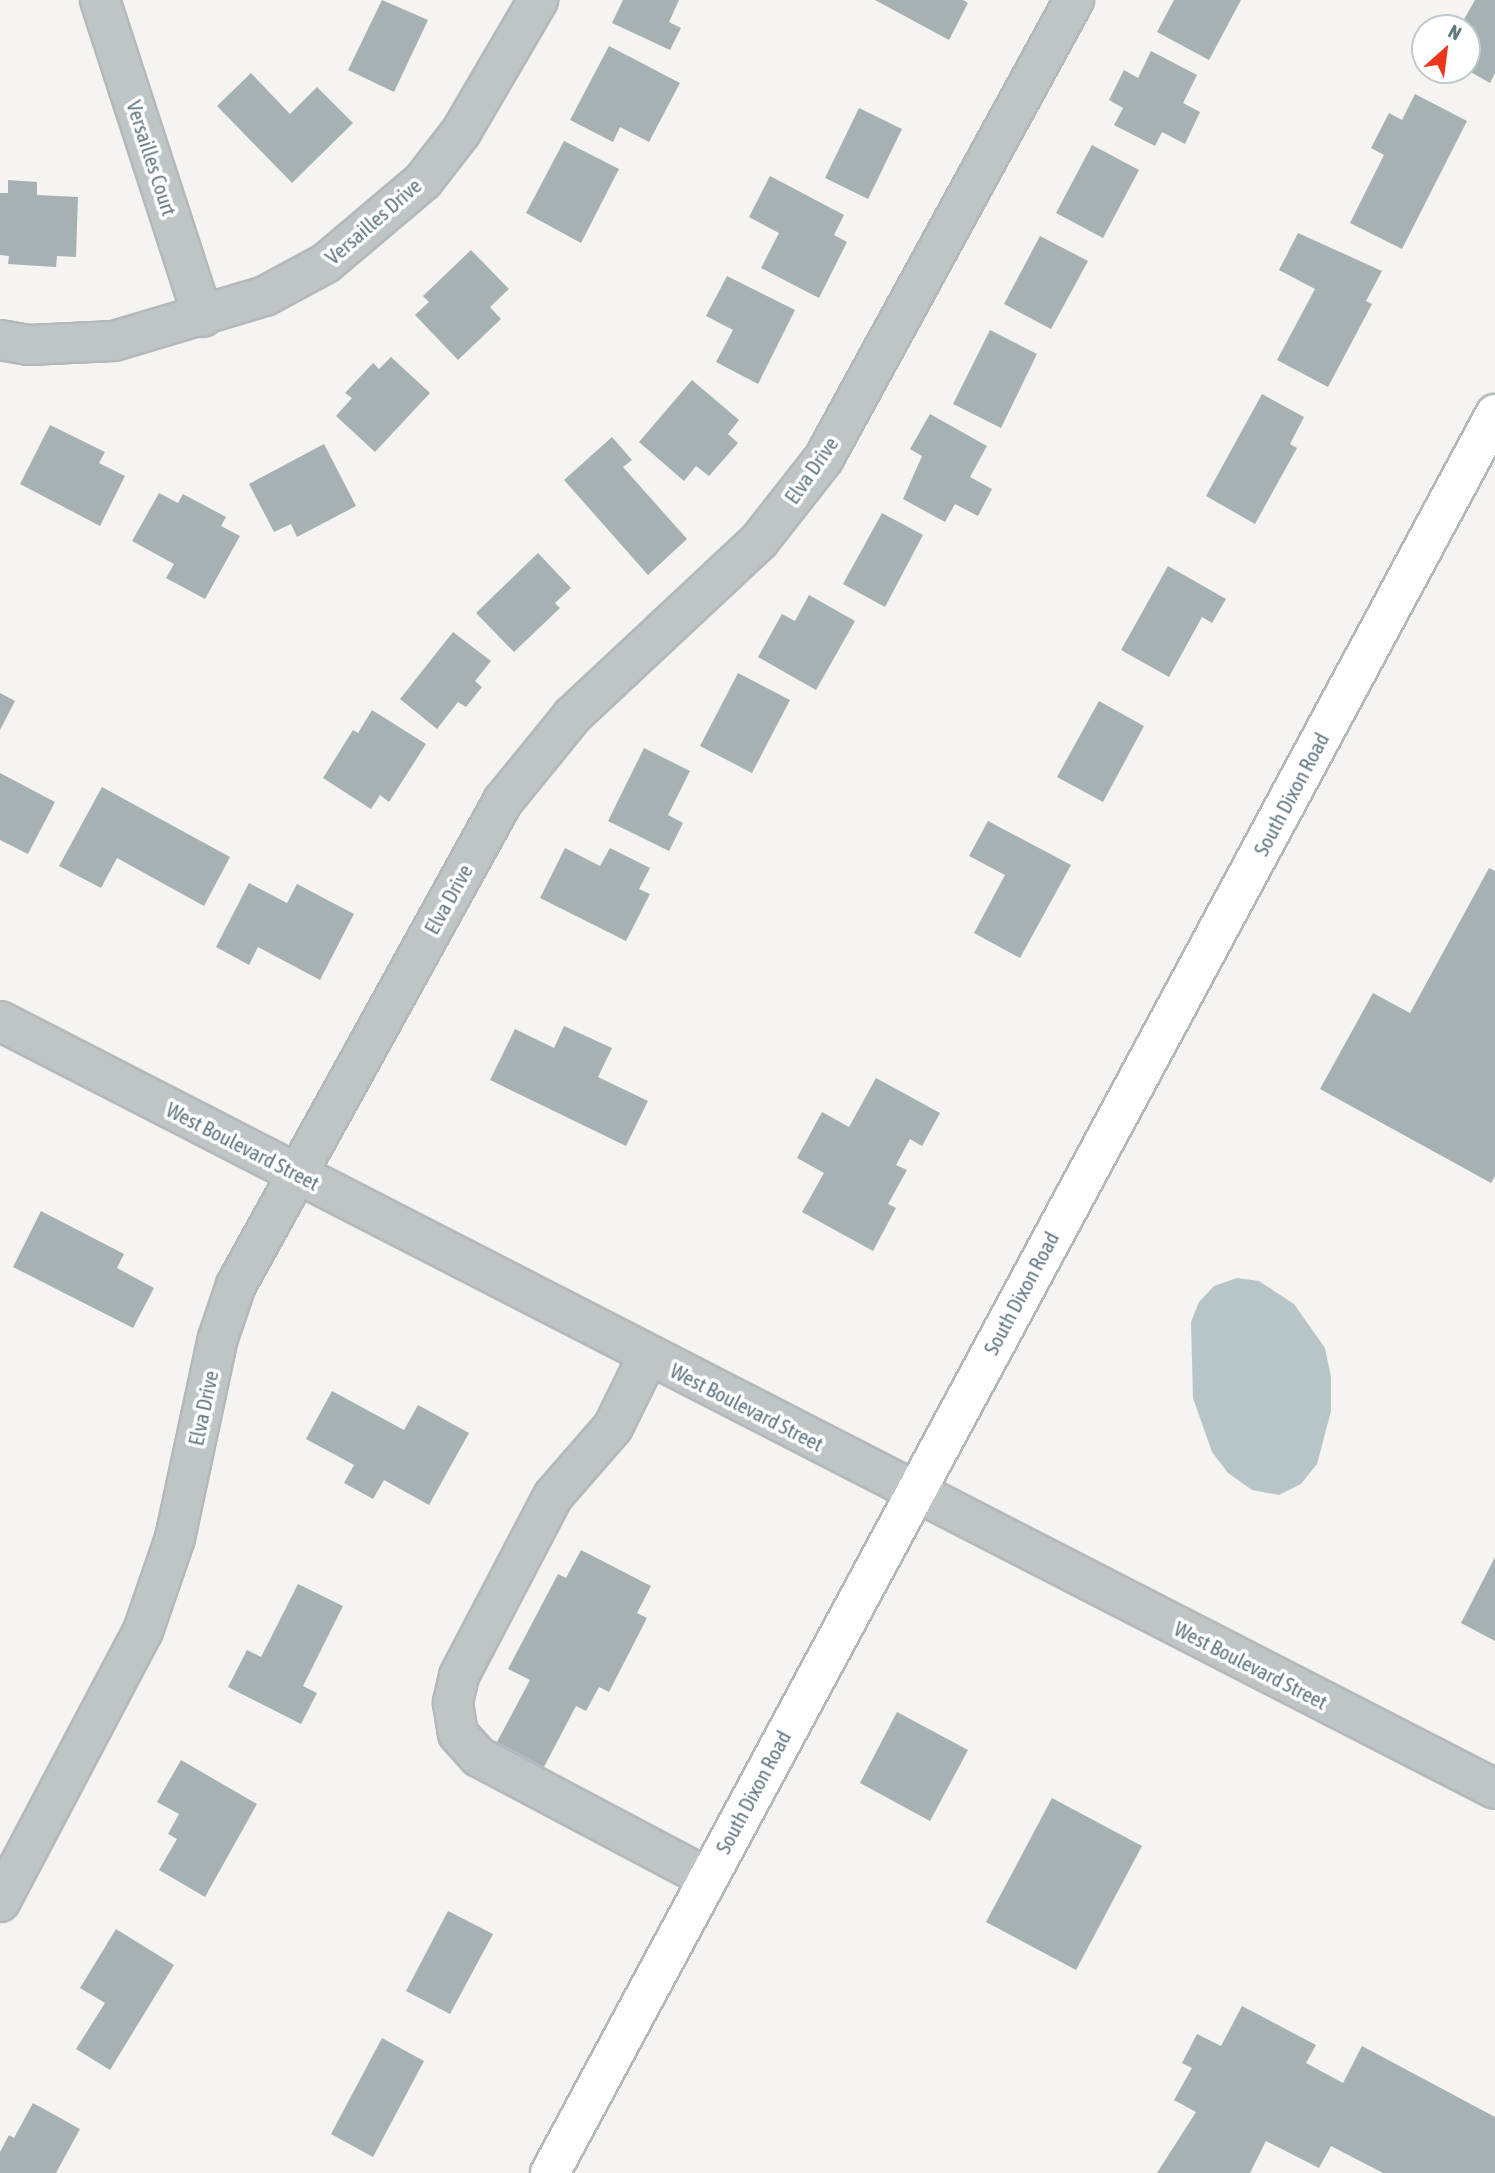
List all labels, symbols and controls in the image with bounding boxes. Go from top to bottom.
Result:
north arrow [1411,14,1481,84]
text: N [1445,20,1465,45]
street label: Versailles Court [122,97,182,219]
street label: Versailles Drive [320,172,426,270]
street label: Elva Drive [779,432,843,508]
street label: South Dixon Road [1248,728,1334,860]
street label: Elva Drive [419,860,477,938]
street label: West Boulevard Street [162,1097,324,1195]
street label: South Dixon Road [978,1227,1064,1359]
street label: West Boulevard Street [666,1358,828,1456]
street label: Elva Drive [183,1368,223,1448]
street label: West Boulevard Street [1170,1616,1332,1714]
street label: South Dixon Road [710,1726,796,1858]

